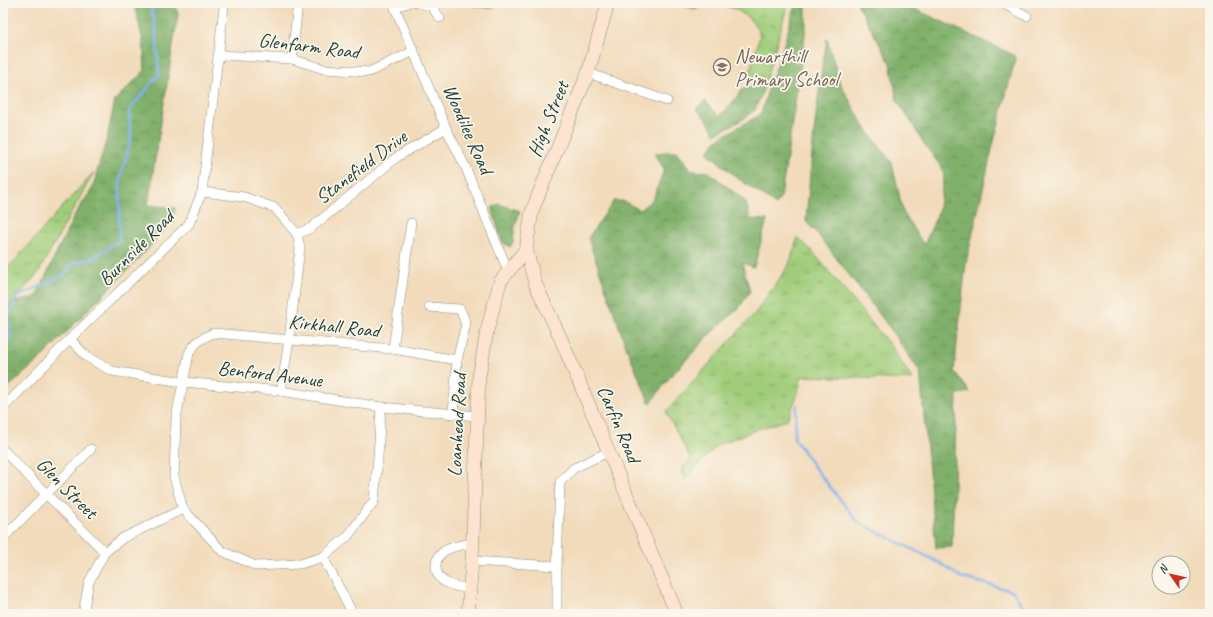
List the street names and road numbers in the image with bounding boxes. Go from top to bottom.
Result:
street label: Glenfarm Road [257,27,364,65]
street label: High Street [522,75,575,160]
street label: Woodilee Road [437,80,500,181]
street label: Stanefield Drive [310,124,413,210]
street label: Burnside Road [93,203,181,291]
street label: Kirkhall Road [287,309,384,344]
street label: Benford Avenue [216,355,325,393]
street label: Loanhead Road [442,370,472,477]
street label: Carfin Road [592,382,648,469]
street label: Glen Street [31,452,105,526]

